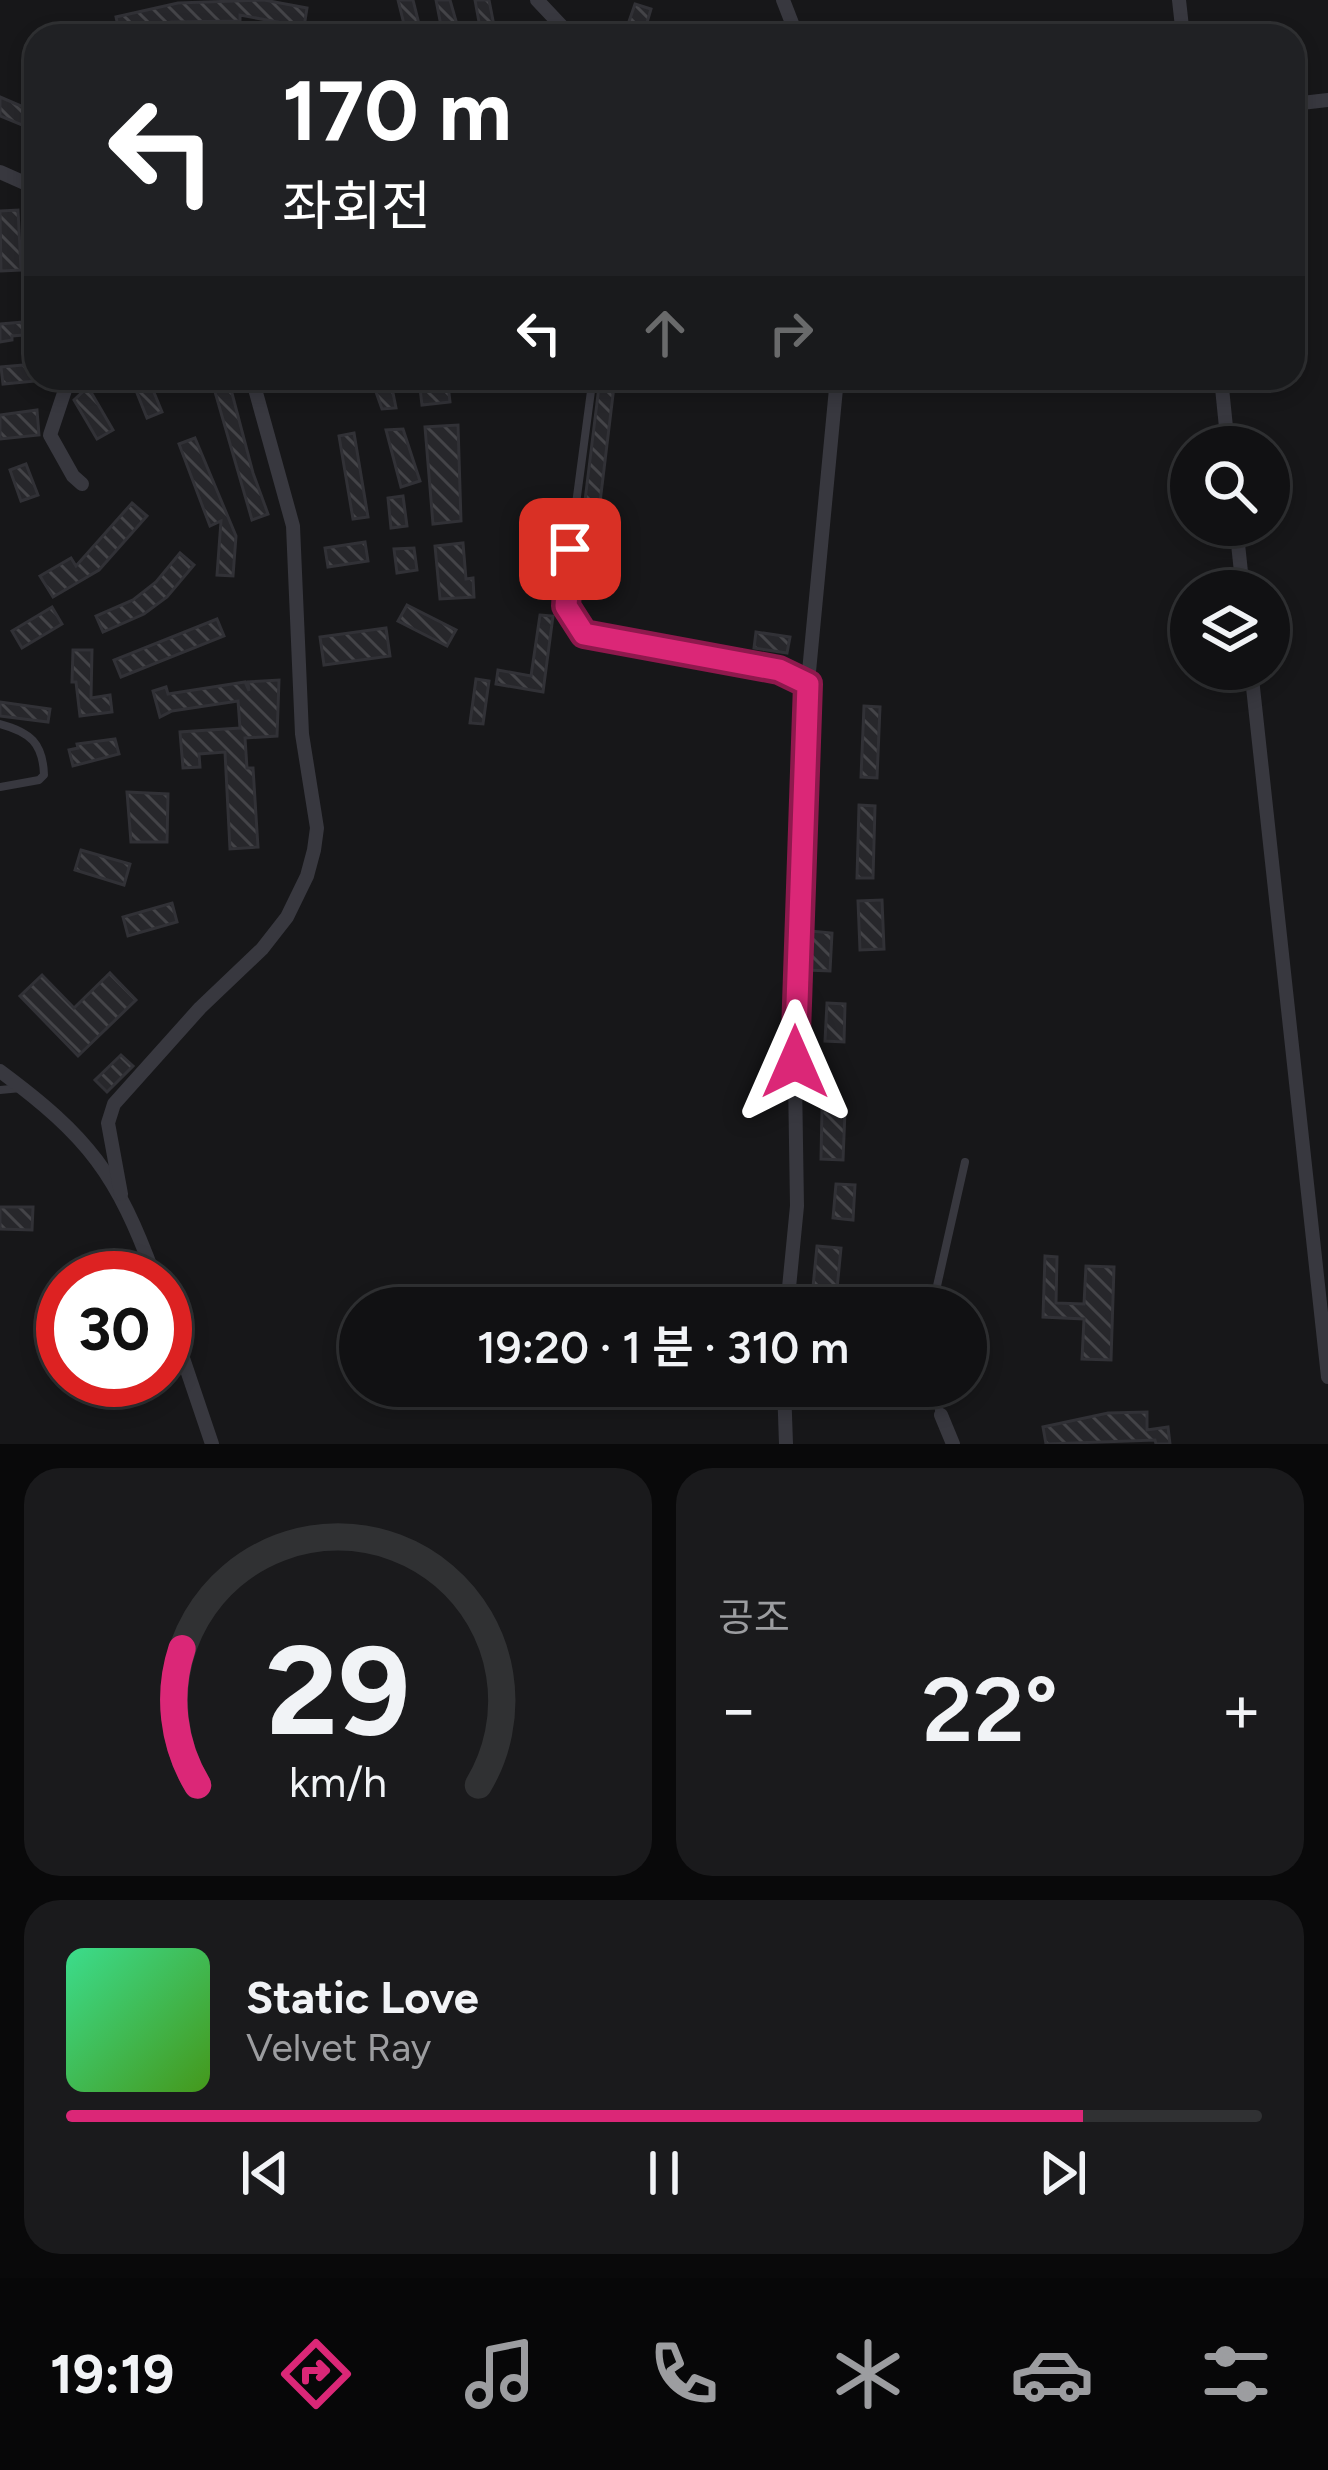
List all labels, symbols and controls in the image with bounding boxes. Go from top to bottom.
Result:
text: 170 m [282,60,512,161]
icon: left [84,72,240,228]
text: 좌회전 [282,174,431,239]
icon: left [506,300,572,366]
icon: ahead [632,300,698,366]
icon: right [758,300,824,366]
map controls [1170,426,1290,690]
button: search [1170,426,1290,546]
pin [519,498,621,600]
icon: arrive [537,516,603,582]
button: layers [1170,570,1290,690]
position arrow [732,999,858,1125]
speed limit sign: 30 [36,1251,192,1407]
text: 19:20 · 1 분 · 310 m [477,1320,849,1374]
text: 공조 [718,1594,790,1641]
text: 29 [266,1615,410,1765]
text: 22° [922,1655,1058,1764]
text: − [718,1669,759,1749]
text: + [1221,1669,1262,1749]
text: km/h [289,1756,387,1808]
text: Static Love [246,1970,479,2024]
text: Velvet Ray [246,2024,431,2071]
icon: previous [232,2140,298,2206]
icon: pause [631,2140,697,2206]
icon: next [1030,2140,1096,2206]
icon: directions [274,2332,358,2416]
icon: music [458,2332,542,2416]
icon: phone [642,2332,726,2416]
icon: climate [826,2332,910,2416]
icon: car [1010,2332,1094,2416]
icon: filters [1194,2332,1278,2416]
text: 19:19 [50,2342,174,2407]

